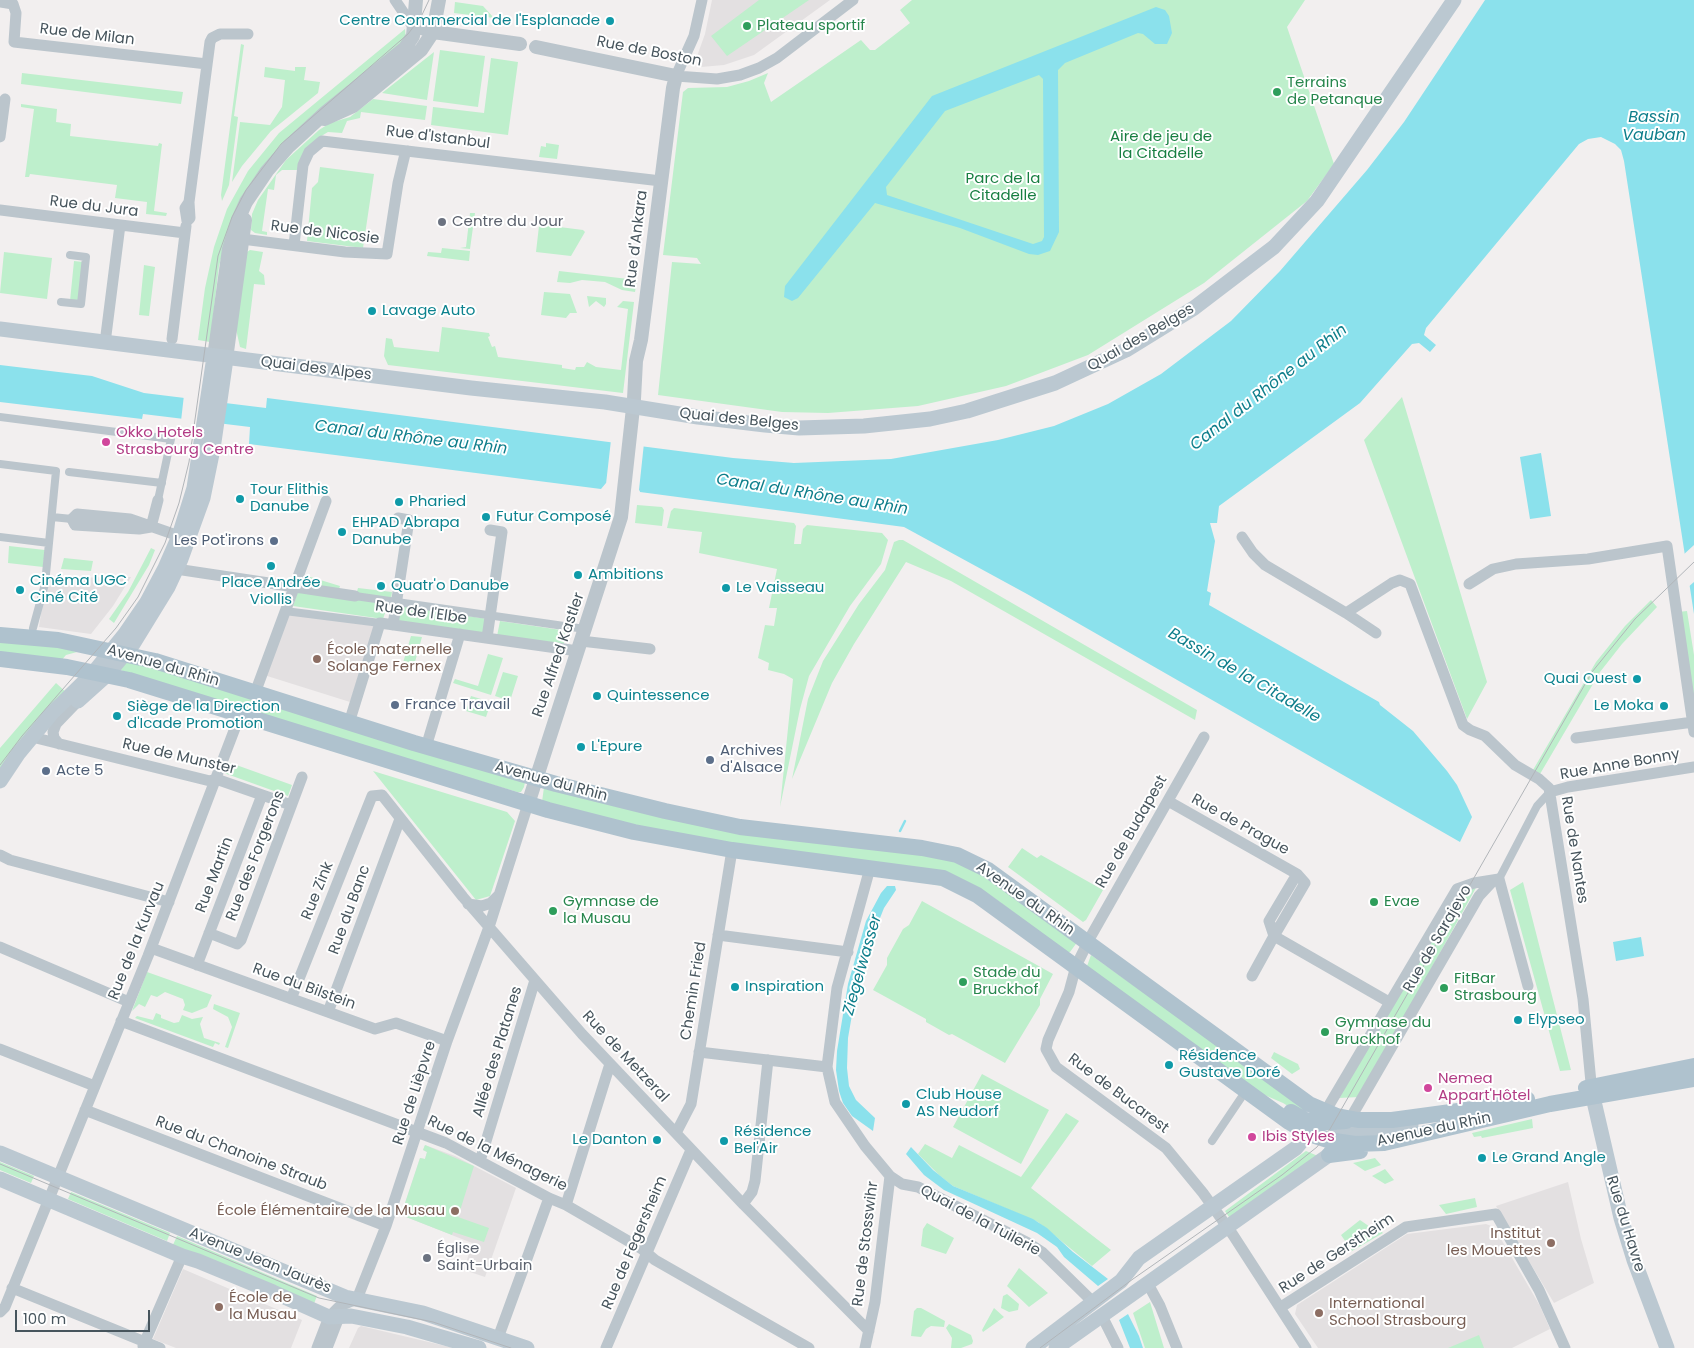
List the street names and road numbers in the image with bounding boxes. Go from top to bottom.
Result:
street label: Rue de Milan [39,20,135,50]
street label: Rue de Boston [595,33,703,71]
street label: Rue d'Istanbul [385,123,491,153]
street label: Rue d'Ankara [622,189,652,289]
street label: Rue du Jura [49,193,139,221]
street label: Rue de Nicosie [270,217,380,249]
street label: Quai des Belges [1085,300,1197,376]
street label: Quai des Alpes [260,353,372,385]
street label: Quai des Belges [678,405,800,435]
street label: Rue Alfred Kastler [529,590,589,720]
street label: Rue de l'Elbe [374,598,468,628]
street label: Avenue du Rhin [105,641,221,691]
street label: Rue de Munster [121,735,237,779]
street label: Rue Anne Bonny [1559,746,1681,784]
street label: Avenue du Rhin [493,758,609,806]
street label: Rue de Budapest [1092,772,1172,892]
street label: Rue des Forgerons [223,788,289,924]
street label: Rue de Prague [1188,791,1292,859]
street label: Rue de Nantes [1557,795,1591,905]
street label: Rue Martin [192,835,238,915]
street label: Avenue du Rhin [972,858,1078,940]
street label: Rue Zink [298,859,338,923]
street label: Rue du Banc [326,863,374,957]
street label: Rue de la Kurvau [105,879,169,1003]
street label: Rue de Sarajevo [1400,882,1476,996]
street label: Chemin Fried [677,940,711,1042]
street label: Rue du Bilstein [250,960,358,1014]
street label: Allée des Platanes [469,984,527,1120]
street label: Rue de Metzeral [578,1007,672,1107]
street label: Rue de Lièpvre [390,1039,440,1147]
street label: Rue de Bucarest [1064,1050,1172,1138]
street label: Avenue du Rhin [1375,1109,1493,1151]
street label: Rue de la Ménagerie [424,1112,570,1196]
street label: Rue du Chanoine Straub [153,1113,329,1195]
street label: Rue de Fegersheim [599,1174,671,1312]
street label: Rue du Havre [1602,1174,1648,1274]
street label: Rue de Stosswihr [849,1180,883,1308]
street label: Quai de la Tuilerie [917,1182,1043,1260]
street label: Rue de Gerstheim [1276,1210,1398,1298]
street label: Avenue Jean Jaurès [186,1224,334,1298]

